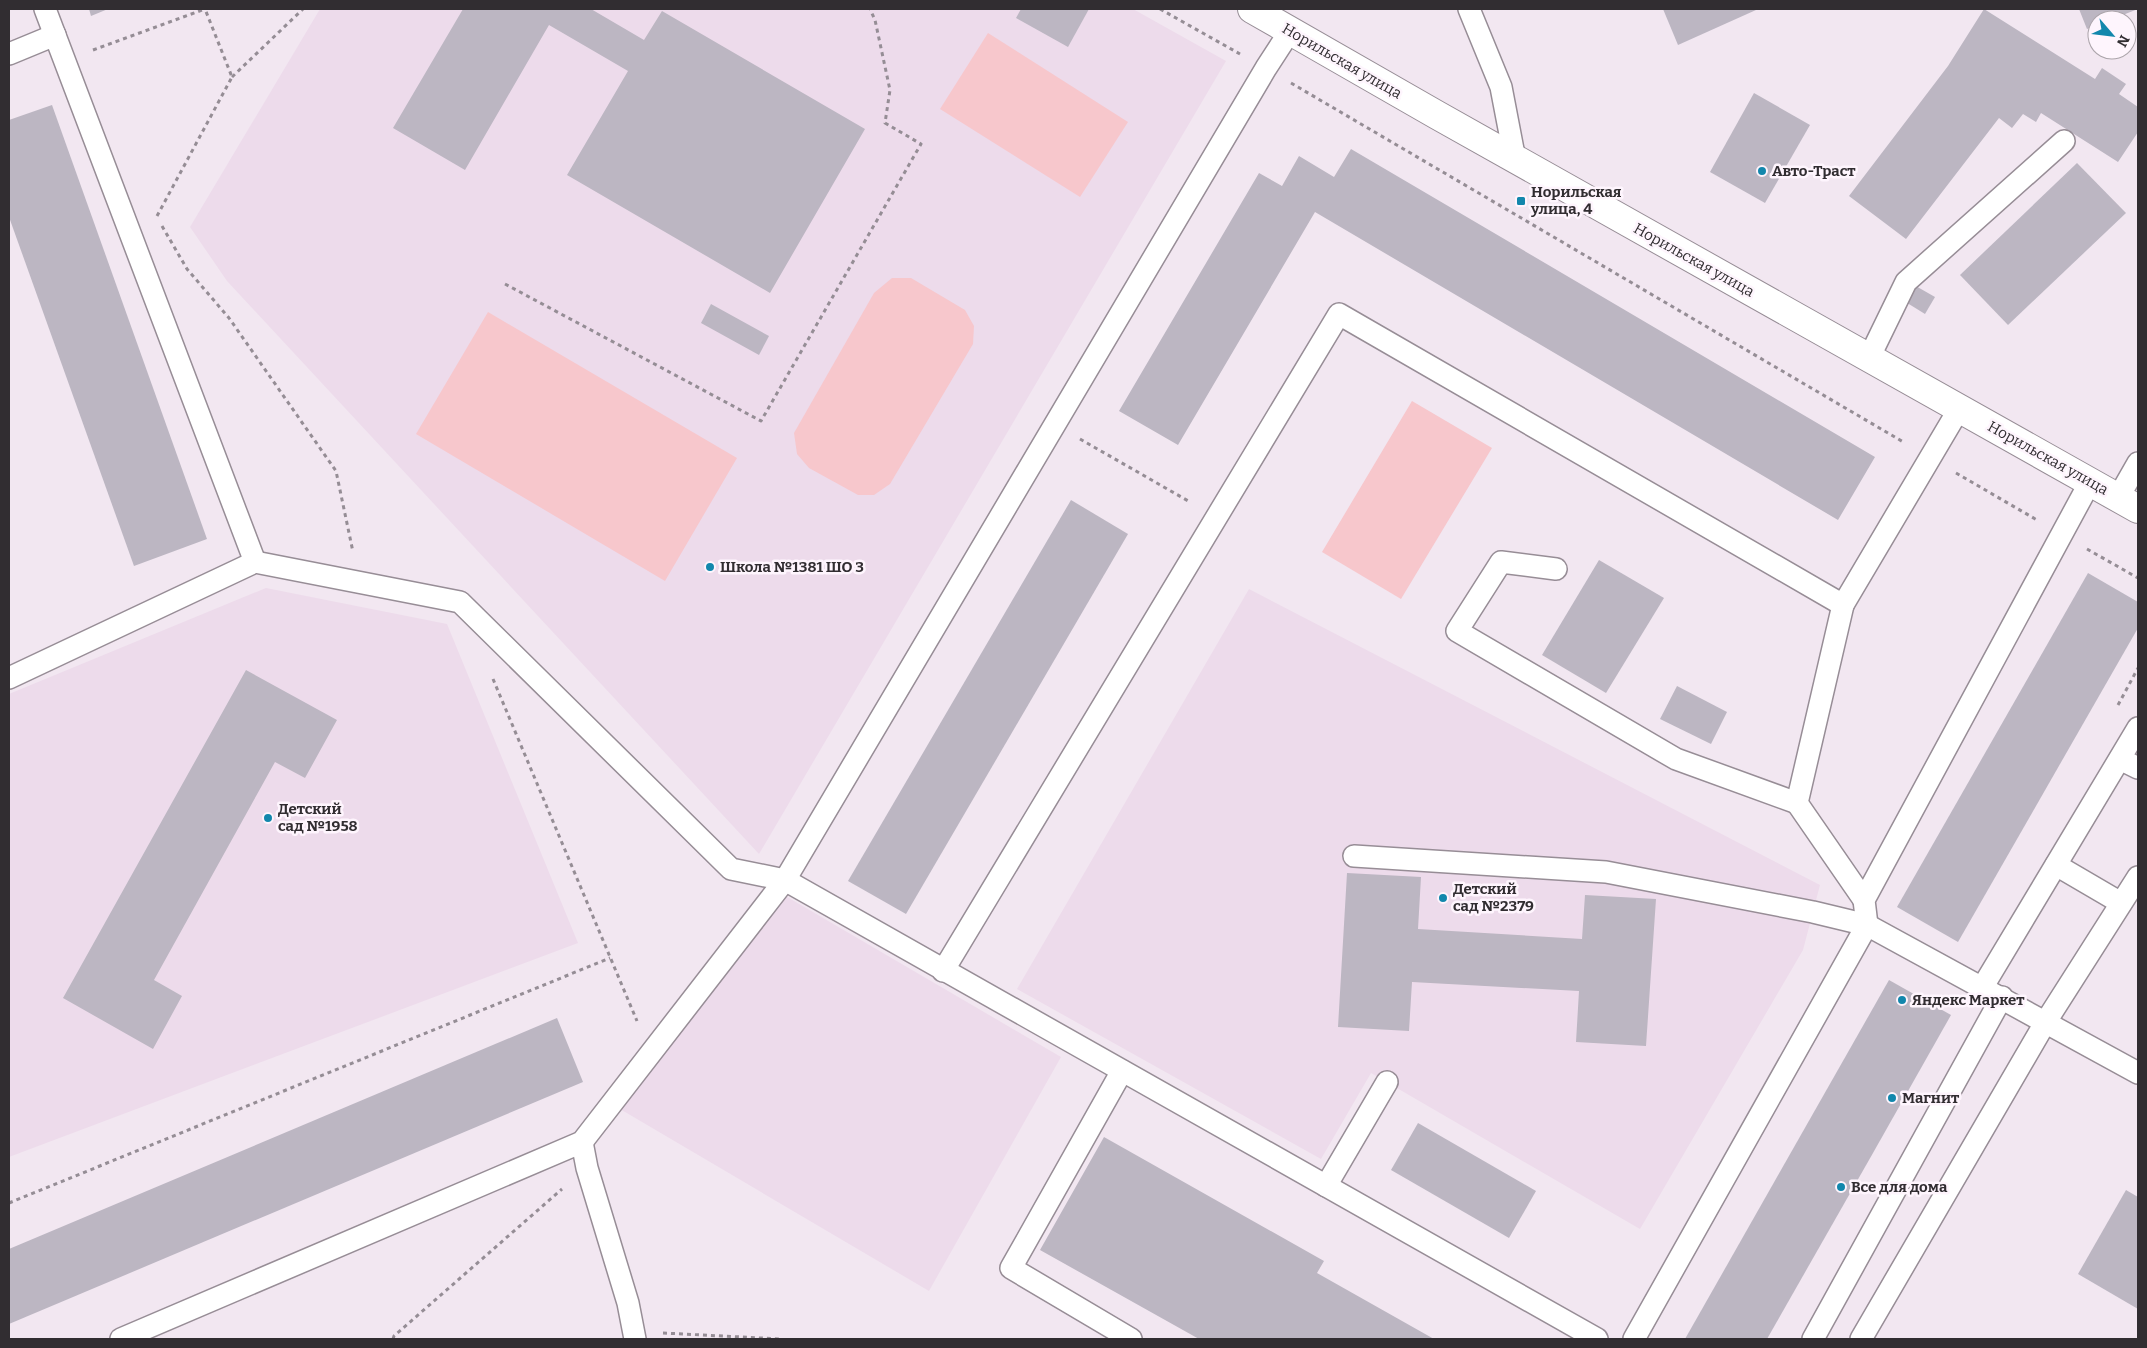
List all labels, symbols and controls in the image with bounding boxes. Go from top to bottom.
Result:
north arrow [2087,10,2137,60]
street label: Норильская улица [1279,19,1405,103]
text: N [2113,32,2133,50]
place label: Авто-Траст [1772,162,1856,180]
marker: Авто-Траст [1756,165,1768,177]
place label: Норильская улица, 4 [1530,183,1622,218]
marker: Норильская улица, 4 [1515,195,1527,207]
street label: Норильская улица [1630,219,1758,301]
street label: Норильская улица [1984,417,2112,499]
place label: Школа №1381 ШО 3 [720,558,864,576]
marker: Школа №1381 ШО 3 [704,561,716,573]
place label: Детский сад №1958 [278,800,358,835]
marker: Детский сад №1958 [262,812,274,824]
place label: Детский сад №2379 [1453,880,1534,915]
marker: Детский сад №2379 [1437,892,1449,904]
place label: Яндекс Маркет [1912,991,2025,1009]
marker: Яндекс Маркет [1896,994,1908,1006]
place label: Магнит [1902,1089,1960,1107]
marker: Магнит [1886,1092,1898,1104]
place label: Все для дома [1851,1178,1948,1196]
marker: Все для дома [1835,1181,1847,1193]

